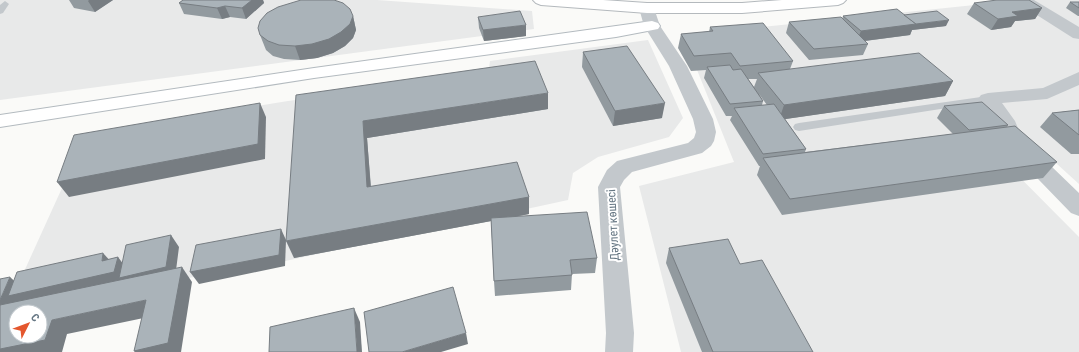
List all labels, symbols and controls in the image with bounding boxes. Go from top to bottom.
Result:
street label: Дәулет көшесі [604,189,622,261]
north arrow [8,304,48,344]
text: С [28,311,42,324]

